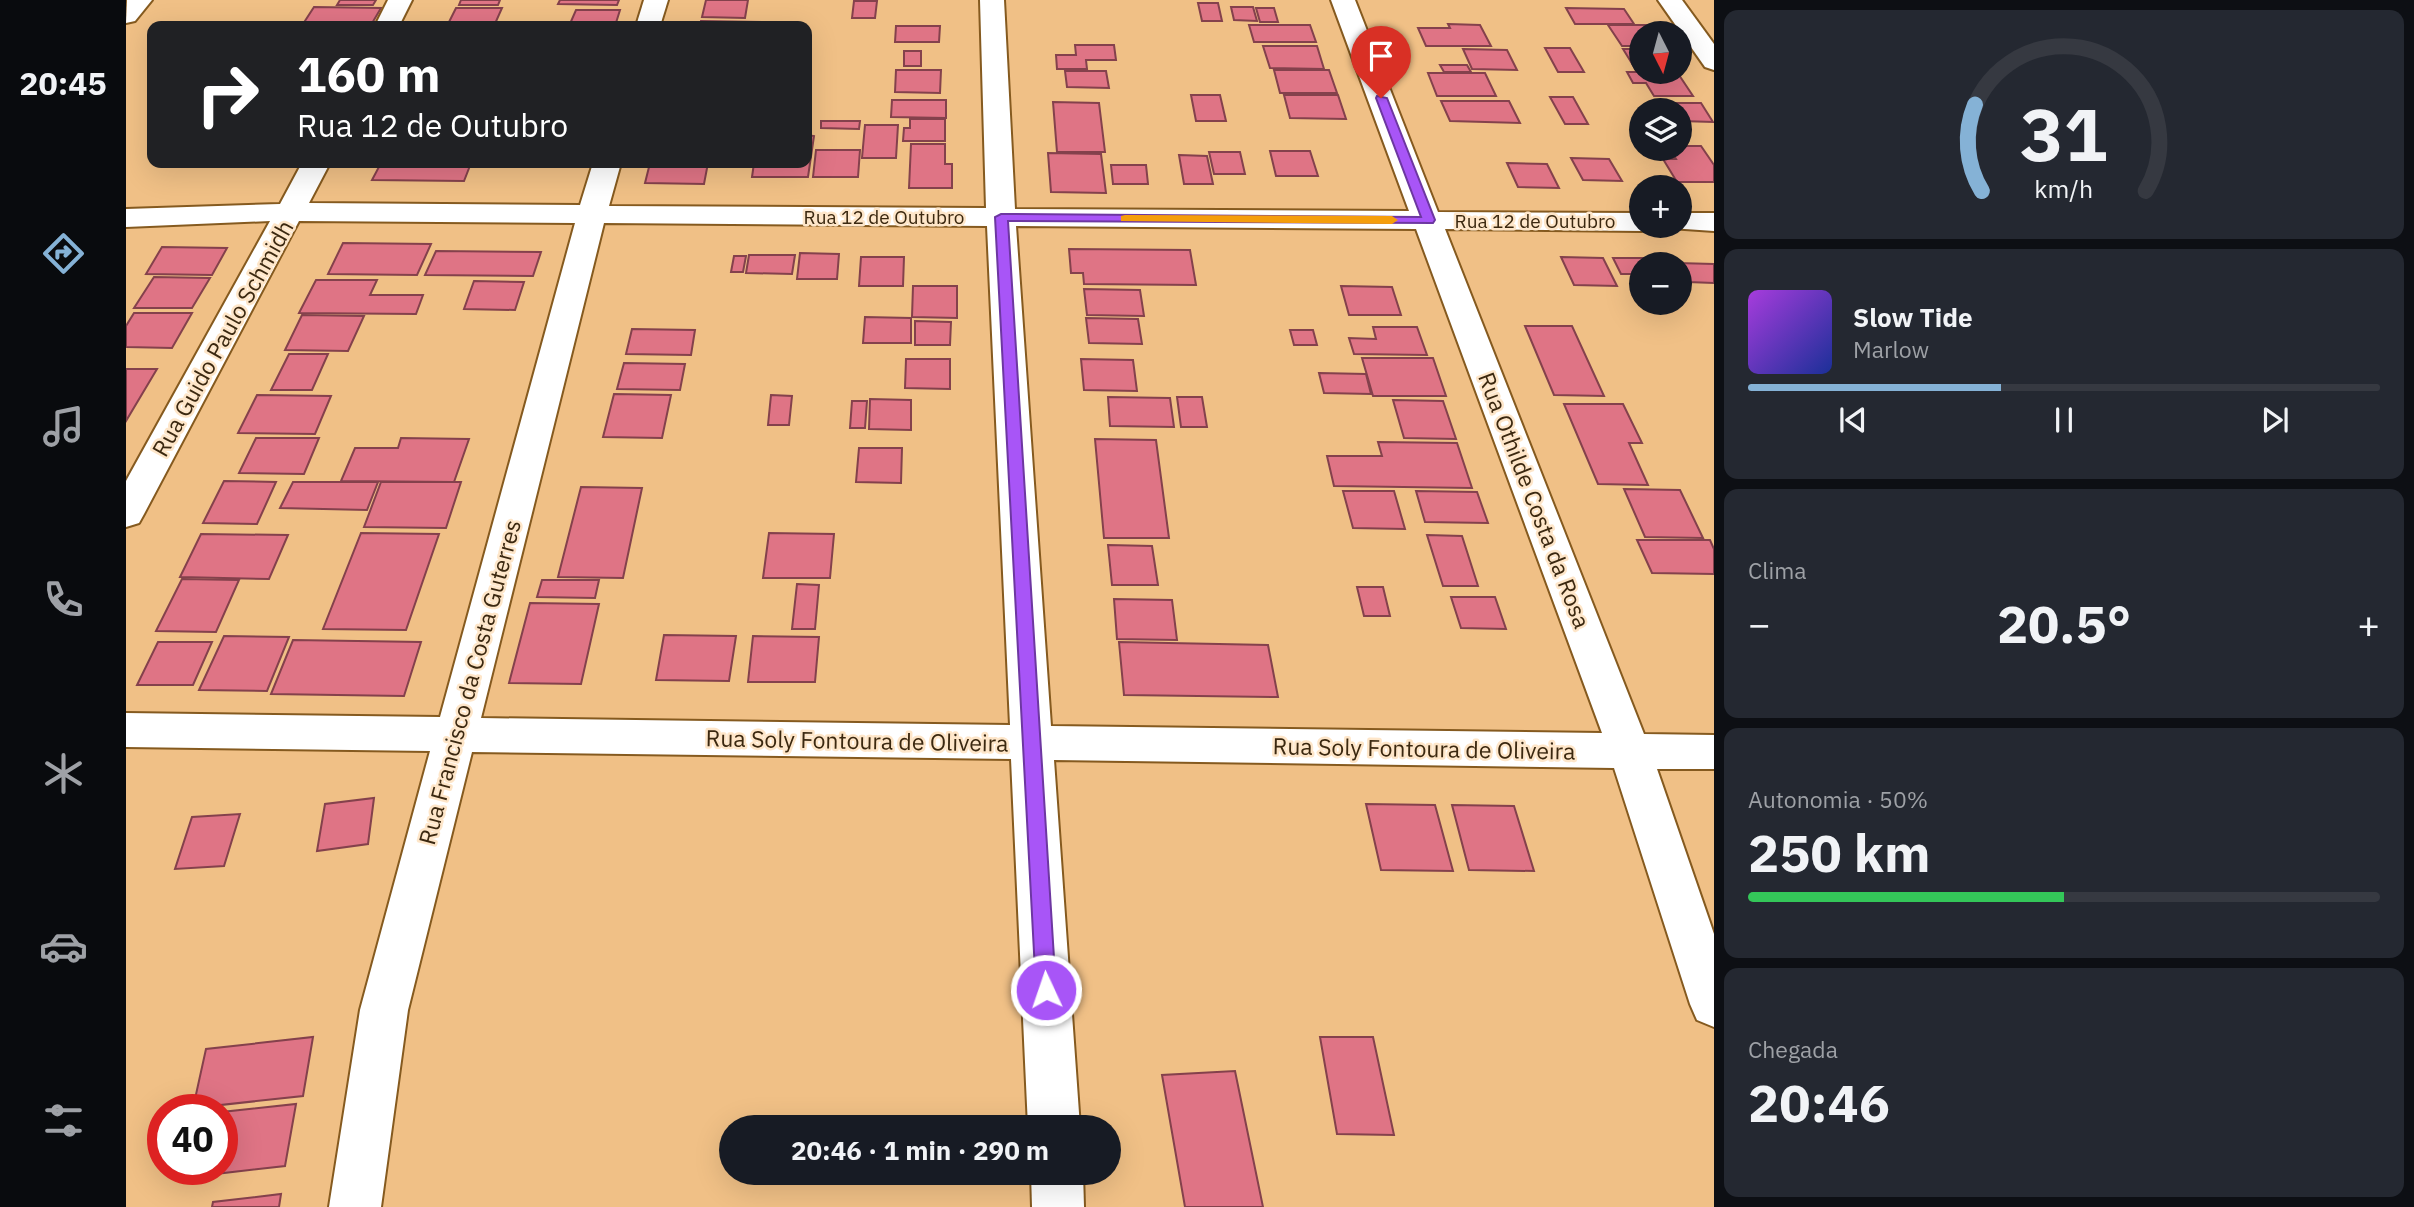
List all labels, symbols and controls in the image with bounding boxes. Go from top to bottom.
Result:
north arrow [1629,21,1692,84]
map controls [1629,21,1692,315]
pin [1351,26,1411,98]
icon: arrive [1362,37,1400,75]
text: 160 m [297,42,441,105]
icon: right [182,49,273,140]
text: 20:45 [19,62,107,104]
text: 31 [2020,86,2108,181]
button: layers [1629,98,1692,161]
text: Rua 12 de Outubro [297,104,568,146]
text: km/h [2035,172,2093,205]
button: + [1629,175,1692,238]
street label: Rua 12 de Outubro [803,205,965,229]
street label: Rua 12 de Outubro [1454,209,1616,233]
street label: Rua Guido Paulo Schmidh [144,214,300,462]
icon: directions [39,229,88,278]
button: − [1629,252,1692,315]
text: Slow Tide [1853,300,1973,334]
text: Marlow [1853,334,1929,364]
street label: Rua Othilde Costa da Rosa [1472,368,1598,632]
icon: previous [1834,401,1872,439]
icon: pause [2045,401,2083,439]
icon: next [2256,401,2294,439]
icon: music [39,402,88,451]
street label: Rua Francisco da Costa Guterres [411,516,527,848]
text: Clima [1748,555,1807,585]
icon: phone [39,575,88,624]
text: 20.5° [1997,590,2131,657]
text: − [1748,599,1771,648]
text: + [2357,599,2380,648]
street label: Rua Soly Fontoura de Oliveira [705,722,1009,758]
street label: Rua Soly Fontoura de Oliveira [1272,730,1576,766]
icon: climate [39,749,88,798]
text: Autonomia · 50% [1748,784,1928,814]
text: 250 km [1748,819,1930,886]
icon: car [39,922,88,971]
position arrow [1009,953,1083,1027]
text: Chegada [1748,1034,1838,1064]
text: 20:46 [1748,1069,1890,1136]
speed limit sign: 40 [147,1094,238,1185]
icon: filters [39,1096,88,1145]
text: 20:46 · 1 min · 290 m [791,1133,1049,1167]

